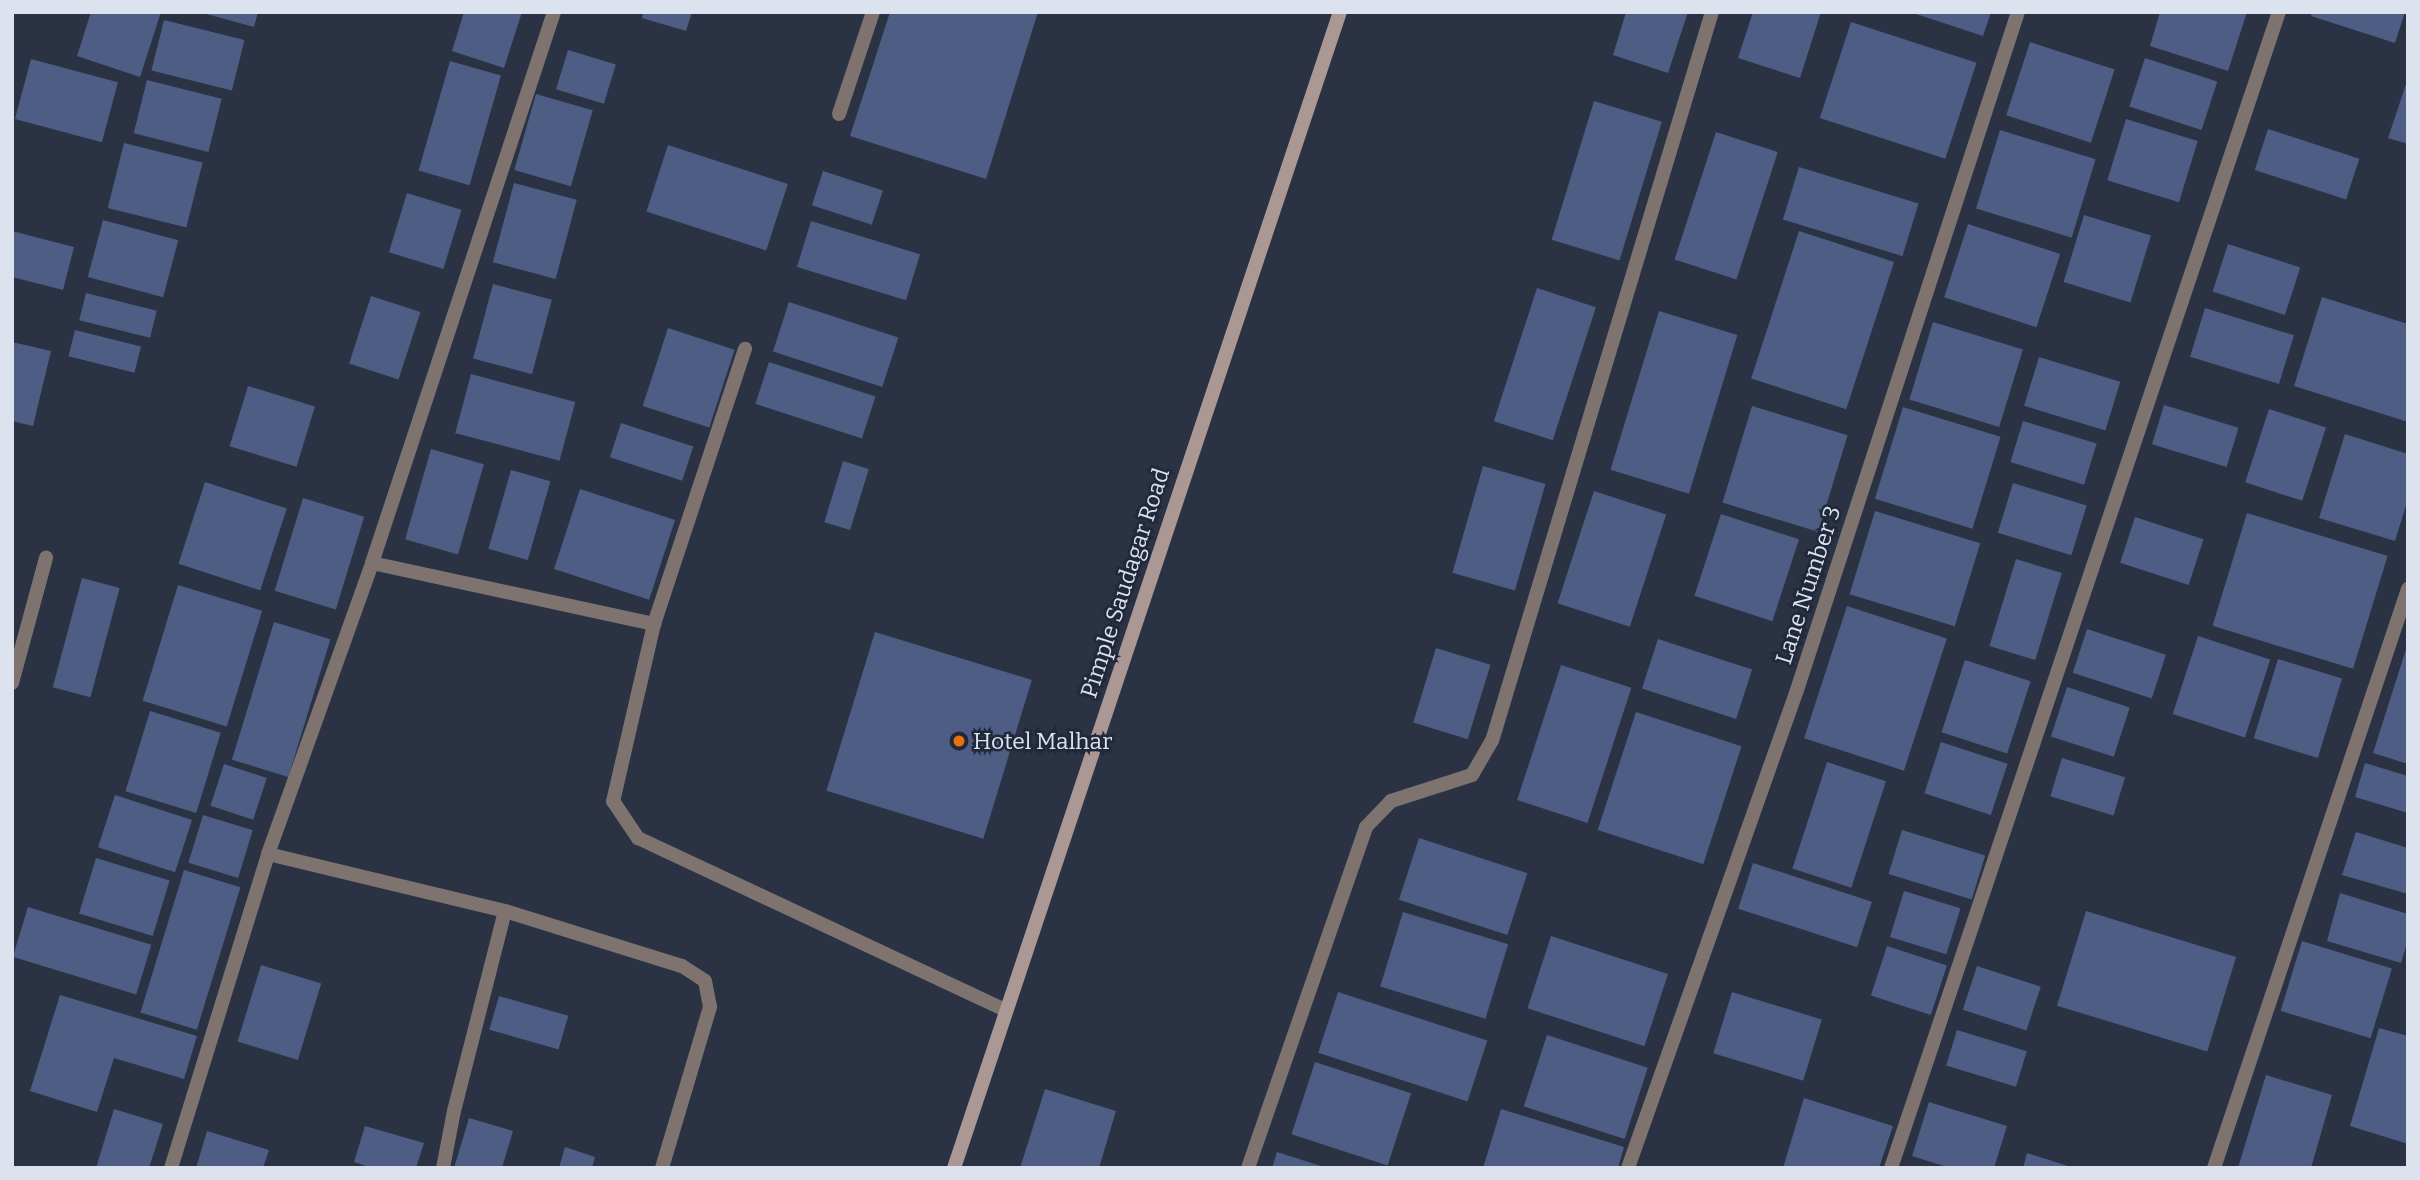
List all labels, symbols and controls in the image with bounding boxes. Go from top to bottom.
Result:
street label: Pimple Saudagar Road [1075,465,1175,701]
street label: Lane Number 3 [1769,502,1847,668]
place label: Hotel Malhar [973,727,1112,755]
marker: Hotel Malhar [951,733,967,749]

